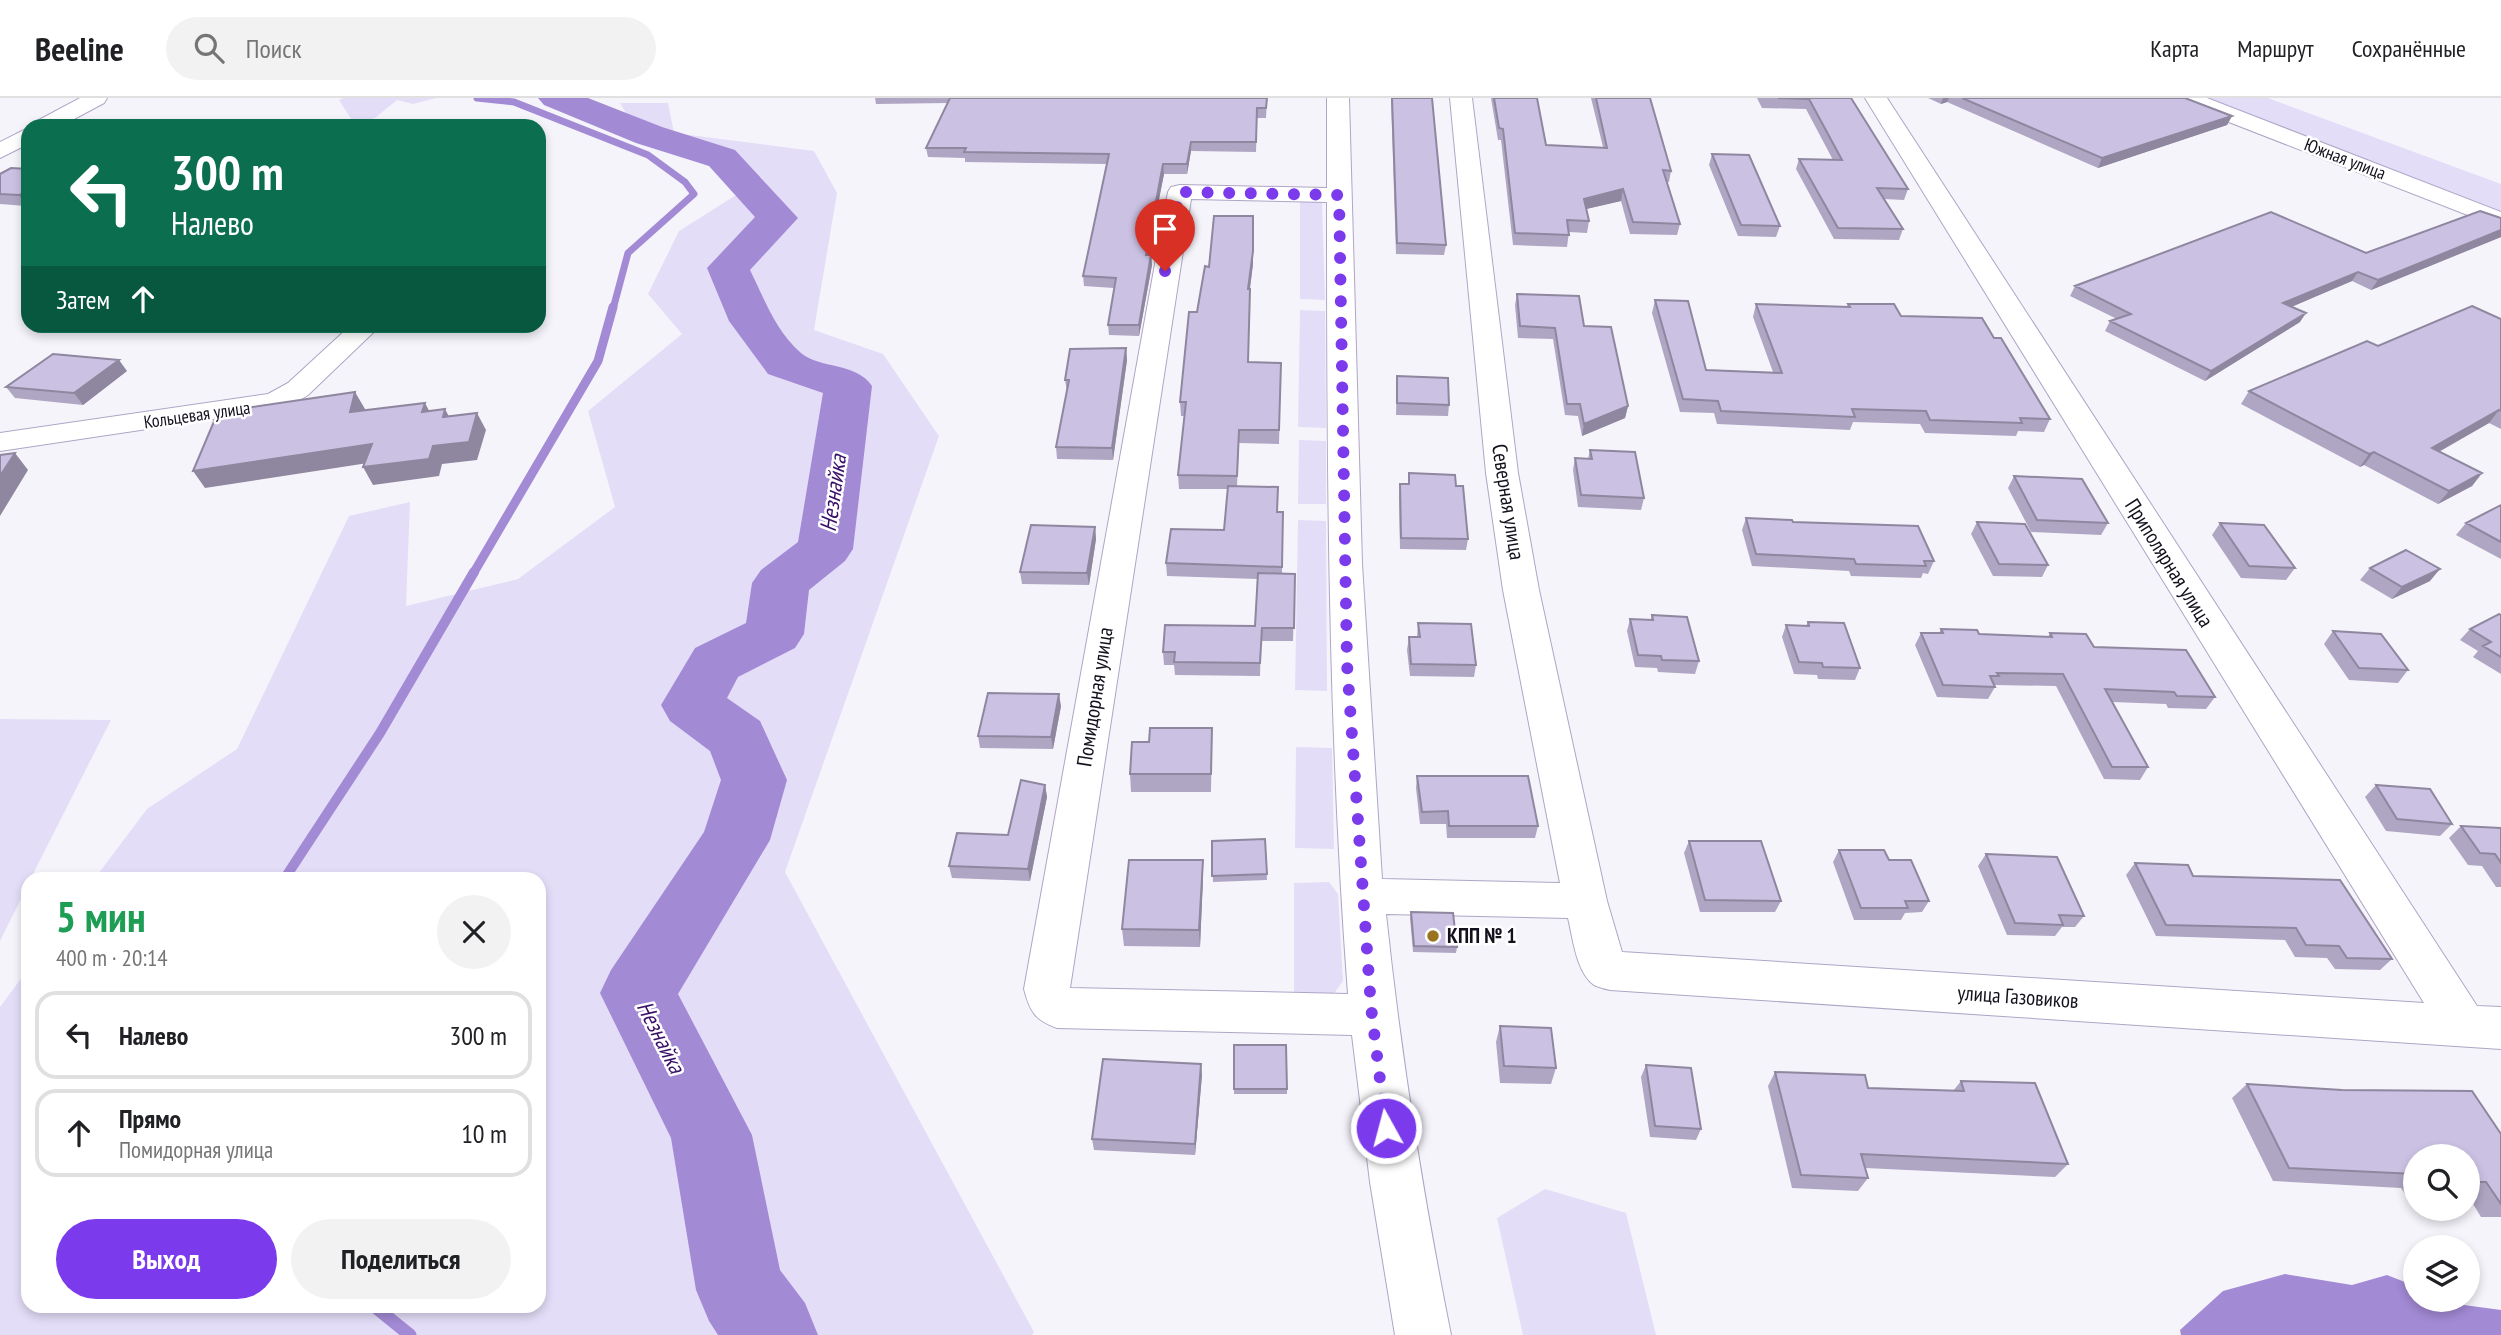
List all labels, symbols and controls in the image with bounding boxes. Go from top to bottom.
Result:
search box [166,17,656,80]
text: Beeline [35,27,124,70]
icon: search [190,29,228,67]
text: Поиск [246,32,301,65]
text: Карта [2150,33,2199,64]
text: Маршрут [2237,33,2314,64]
text: Сохранённые [2352,33,2466,64]
street label: Южная улица [2301,133,2389,185]
text: 300 m [171,140,284,204]
icon: left [56,147,147,238]
pin [1135,199,1195,271]
text: Налево [171,202,254,244]
icon: arrive [1146,210,1184,248]
icon: ahead [124,280,162,318]
text: Затем [56,283,110,316]
street label: Кольцевая улица [142,396,252,433]
street label: Северная улица [1486,442,1531,562]
water label: Незнайка [813,451,852,533]
street label: Приполярная улица [2119,494,2220,632]
street label: Помидорная улица [1070,625,1119,769]
text: 5 мин [56,889,146,944]
button: close [437,895,511,969]
place label: КПП № 1 [1447,922,1517,949]
marker: КПП № 1 [1425,928,1441,944]
text: 400 m · 20:14 [56,943,168,972]
street label: улица Газовиков [1957,979,2079,1014]
water label: Незнайка [631,996,693,1079]
icon: left [60,1016,98,1054]
text: Налево [119,1019,188,1052]
text: 300 m [449,1019,507,1052]
position arrow [1349,1091,1423,1165]
text: Прямо [119,1102,181,1135]
icon: ahead [60,1114,98,1152]
text: 10 m [461,1117,507,1150]
text: Помидорная улица [119,1135,273,1164]
map controls [2403,1144,2480,1312]
button: search [2403,1144,2480,1221]
button: Выход [56,1219,277,1299]
button: Поделиться [291,1219,511,1299]
button: layers [2403,1235,2480,1312]

